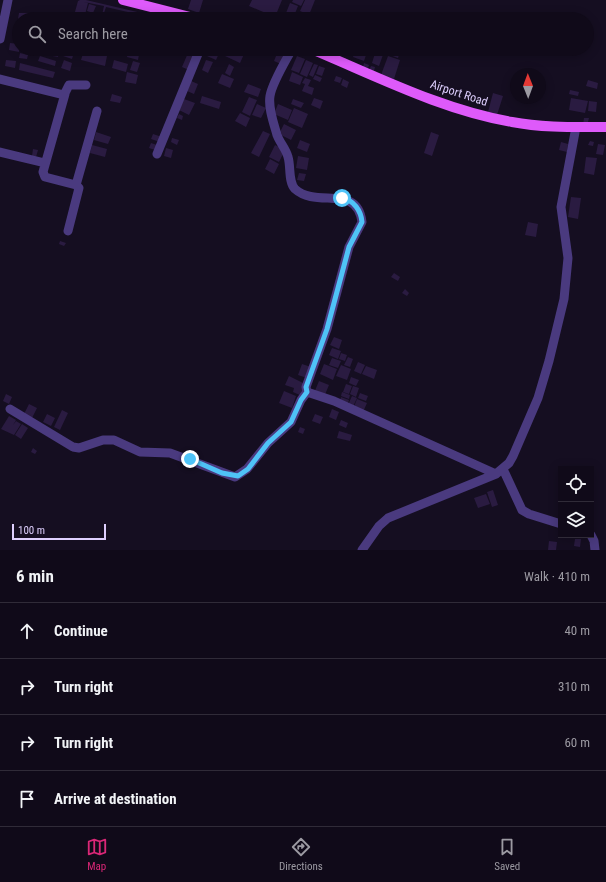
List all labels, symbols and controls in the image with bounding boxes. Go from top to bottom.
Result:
search box [12,12,594,56]
icon: search [26,23,48,45]
text: Search here [58,25,128,43]
north arrow [510,68,546,104]
street label: Airport Road [428,77,490,109]
route start [333,189,351,207]
route end [181,450,199,468]
map controls [558,466,594,538]
button: locate [558,466,594,502]
button: layers [558,502,594,538]
scale bar [12,522,106,541]
text: 100 m [18,524,45,537]
text: 6 min [16,566,54,586]
text: Walk · 410 m [524,569,590,584]
icon: ahead [16,620,38,642]
text: Continue [54,622,108,640]
text: 40 m [564,623,590,638]
icon: right [16,676,38,698]
text: Turn right [54,678,113,696]
text: 310 m [558,679,590,694]
icon: right [16,732,38,754]
text: Turn right [54,734,113,752]
text: 60 m [564,735,590,750]
icon: arrive [16,788,38,810]
text: Arrive at destination [54,790,177,808]
tab: Map [86,836,108,873]
tab: Directions [279,836,323,873]
tab: Saved [494,836,520,873]

